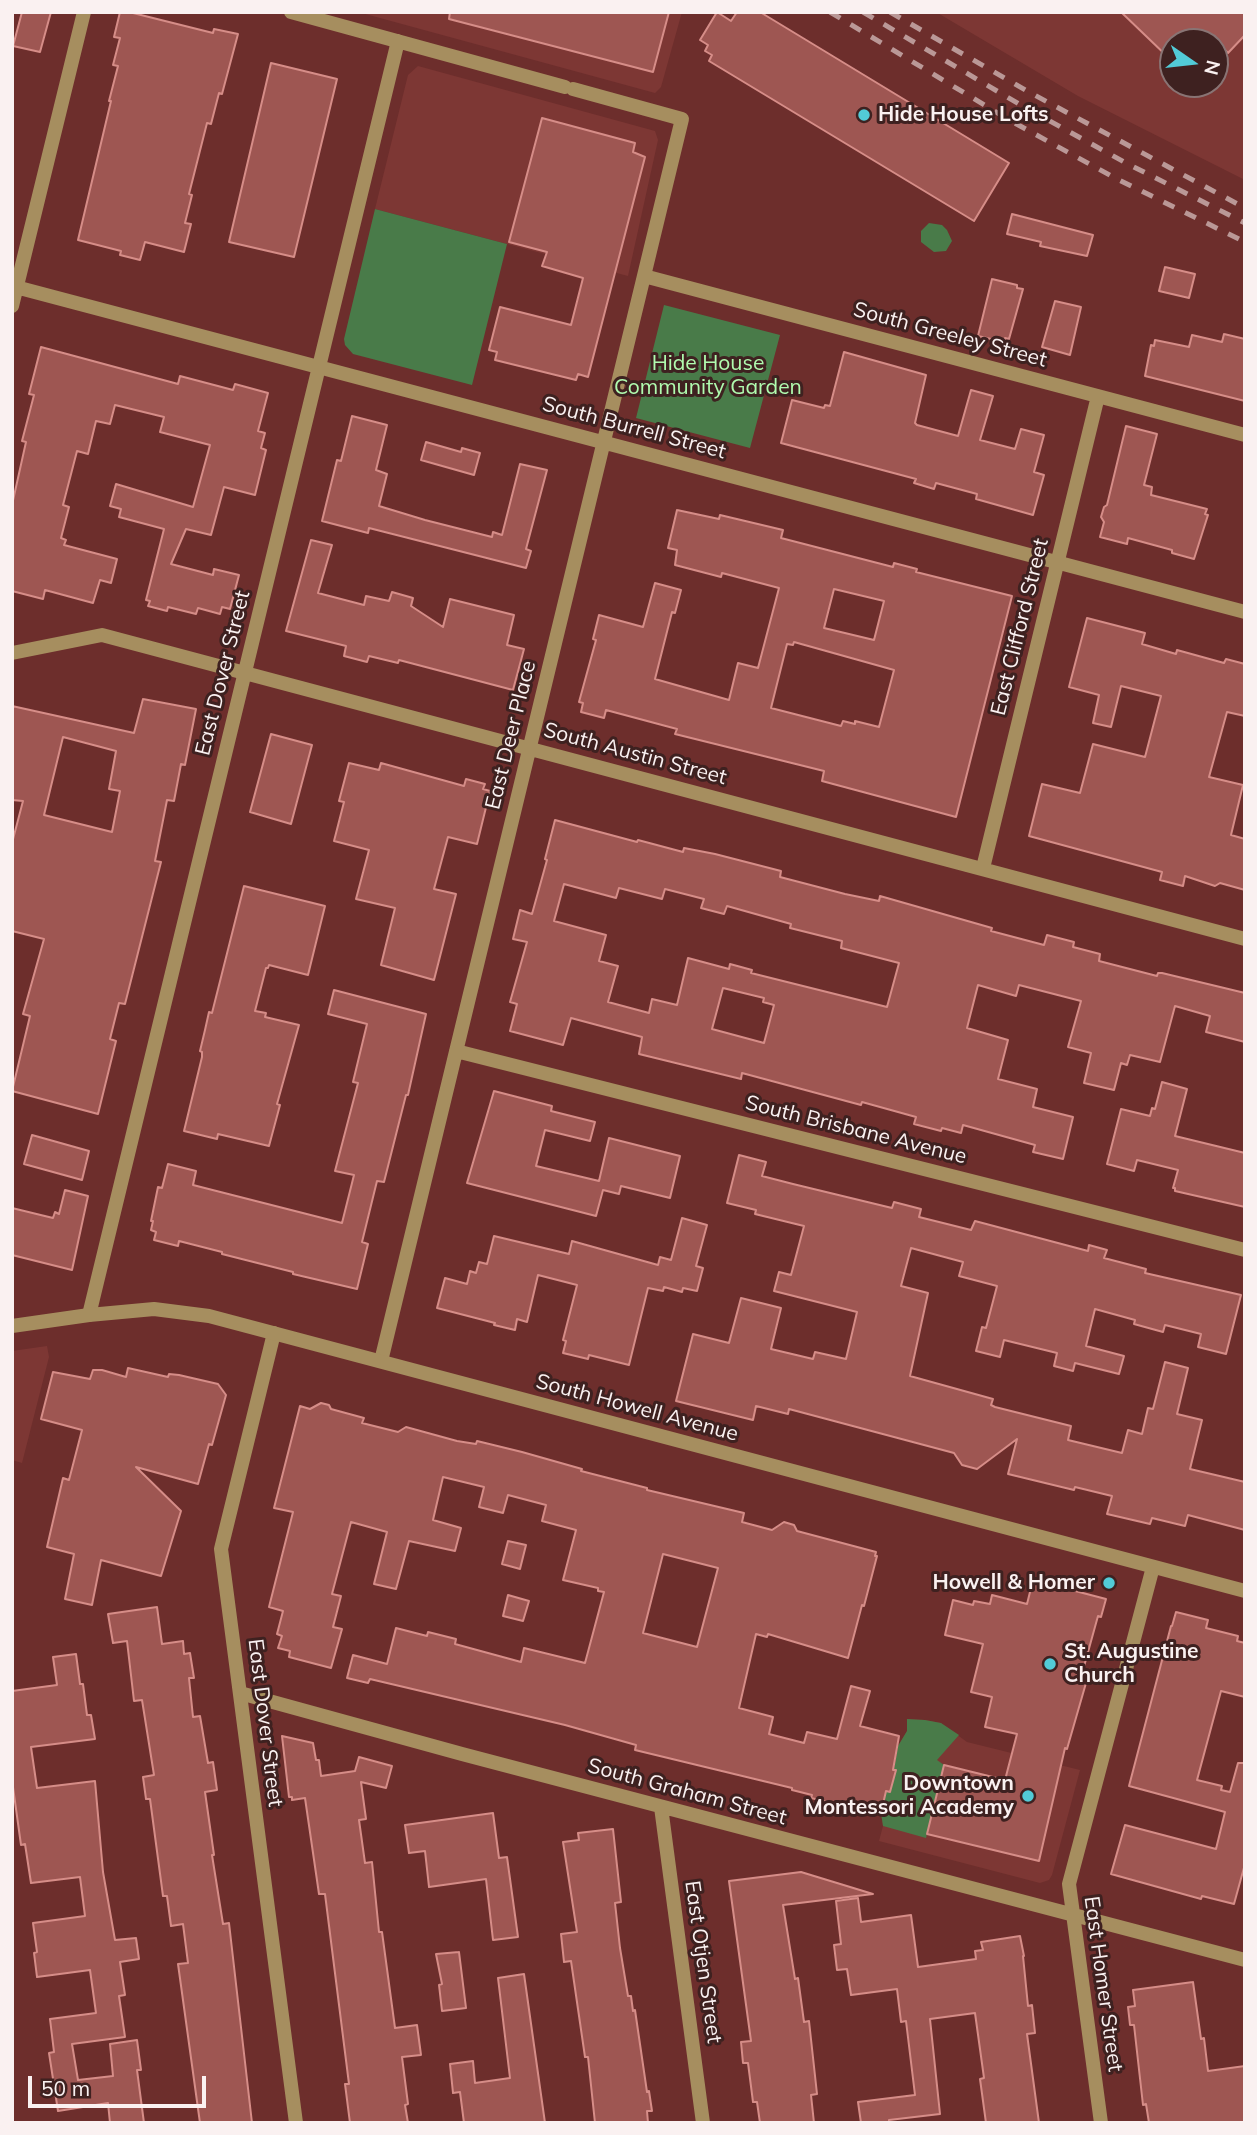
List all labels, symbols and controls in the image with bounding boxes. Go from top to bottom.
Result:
north arrow [1159,28,1229,98]
text: N [1199,58,1226,77]
place label: Hide House Lofts [878,102,1049,128]
marker: Hide House Lofts [856,107,872,123]
street label: South Greeley Street [851,297,1049,373]
park label: Hide House Community Garden [614,351,802,401]
street label: South Burrell Street [540,391,728,465]
street label: East Clifford Street [986,536,1054,718]
street label: East Dover Street [190,588,256,758]
street label: East Deer Place [480,658,542,812]
street label: South Austin Street [541,717,729,791]
street label: South Brisbane Avenue [743,1090,969,1170]
street label: South Howell Avenue [533,1369,741,1447]
place label: Howell & Homer [932,1570,1095,1596]
marker: Howell & Homer [1101,1575,1117,1591]
street label: East Dover Street [242,1638,288,1808]
place label: St. Augustine Church [1064,1639,1199,1689]
marker: St. Augustine Church [1042,1656,1058,1672]
street label: South Graham Street [585,1753,789,1831]
place label: Downtown Montessori Academy [804,1771,1014,1821]
marker: Downtown Montessori Academy [1020,1788,1036,1804]
street label: East Otjen Street [679,1879,727,2045]
street label: East Homer Street [1078,1895,1128,2073]
scale bar [32,2062,210,2106]
text: 50 m [41,2075,90,2101]

